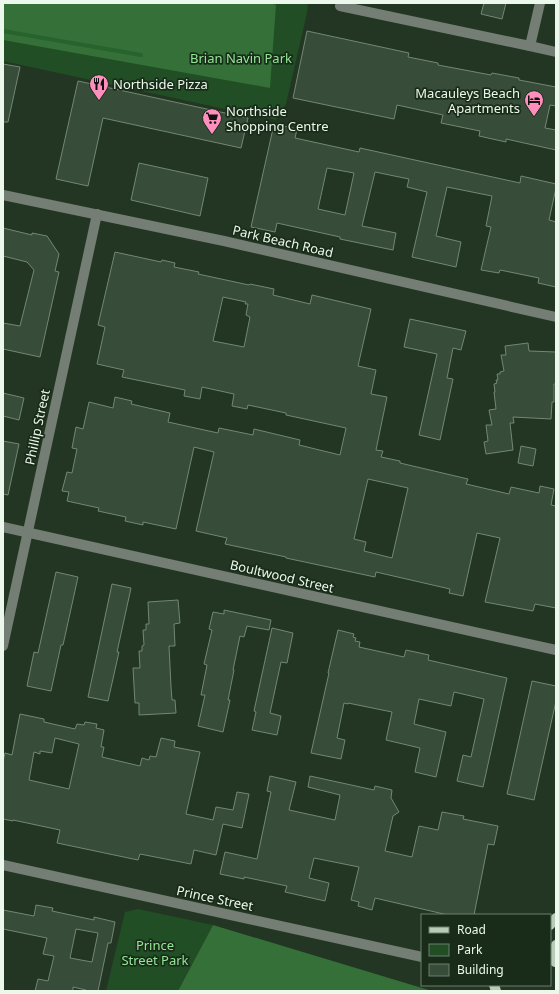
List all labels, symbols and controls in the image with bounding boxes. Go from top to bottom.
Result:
park label: Brian Navin Park [190,49,292,67]
restaurant icon: Northside Pizza [88,73,110,101]
place label: Northside Pizza [113,75,208,93]
place label: Macauleys Beach Apartments [415,84,520,117]
hotel icon: Macauleys Beach Apartments [523,89,545,117]
place label: Northside Shopping Centre [226,102,329,135]
supermarket icon: Northside Shopping Centre [201,107,223,135]
street label: Park Beach Road [231,221,335,261]
street label: Phillip Street [20,387,54,467]
street label: Boultwood Street [228,555,336,597]
street label: Prince Street [175,881,255,915]
legend [421,914,551,986]
text: Road [457,921,486,938]
park label: Prince Street Park [121,936,189,969]
text: Park [457,941,483,958]
text: Building [457,961,504,978]

